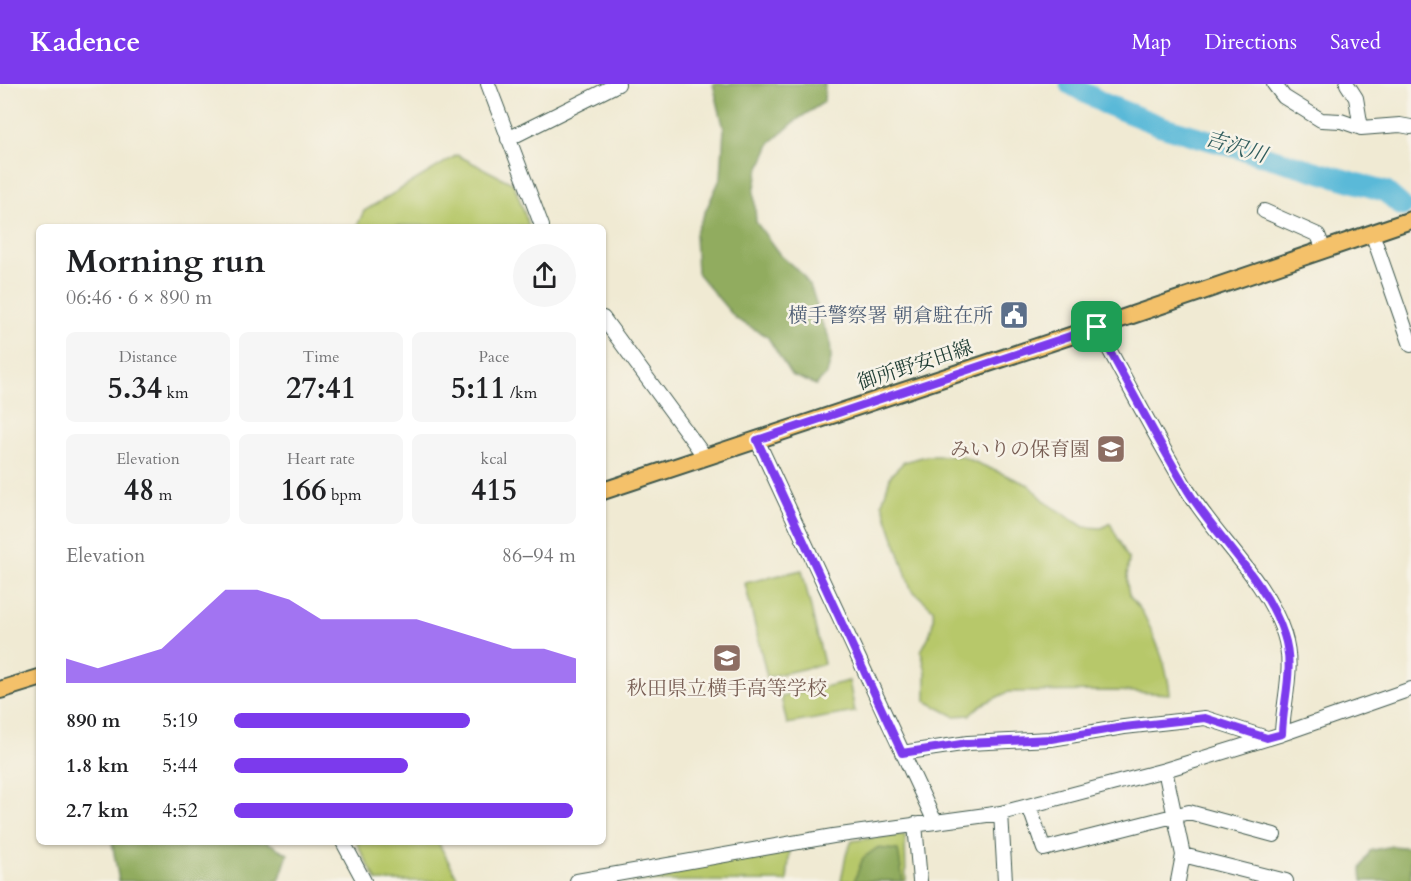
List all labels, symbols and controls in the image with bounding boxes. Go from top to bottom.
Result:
text: Kadence [30,23,140,61]
text: Map [1131,28,1171,57]
text: Directions [1204,28,1297,57]
text: Saved [1330,28,1381,57]
water label: 吉沢川 [1202,124,1272,171]
text: Morning run [66,239,266,284]
button: share [513,244,576,307]
text: 06:46 · 6 × 890 m [66,284,212,311]
public building icon: 横手警察署 朝倉駐在所 [998,299,1030,331]
pin [1071,301,1122,352]
place label: 横手警察署 朝倉駐在所 [788,302,993,329]
icon: arrive [1080,310,1113,343]
street label: 御所野安田線 [854,334,976,396]
text: Distance [119,346,177,368]
text: Time [302,346,340,368]
text: Pace [479,346,509,368]
text: 5.34 [107,368,162,409]
text: 27:41 [286,368,356,409]
text: 5:11 [451,368,506,409]
text: km [162,382,189,404]
text: /km [506,382,537,404]
school or university icon: みいりの保育園 [1095,433,1127,465]
place label: みいりの保育園 [950,436,1090,463]
text: Elevation [116,448,180,470]
text: Heart rate [287,448,355,470]
text: kcal [481,448,507,470]
text: 48 [124,470,154,511]
text: 166 [280,470,327,511]
text: 415 [471,470,517,511]
text: m [154,484,172,506]
text: bpm [327,484,362,506]
text: Elevation [66,542,145,569]
text: 86–94 m [502,542,576,569]
school or university icon: 秋田県立横手高等学校 [711,642,743,674]
place label: 秋田県立横手高等学校 [627,675,827,702]
text: 890 m [66,707,121,734]
text: 5:19 [162,707,198,734]
text: 1.8 km [66,752,129,779]
text: 5:44 [162,752,198,779]
text: 2.7 km [66,797,129,824]
text: 4:52 [162,797,198,824]

